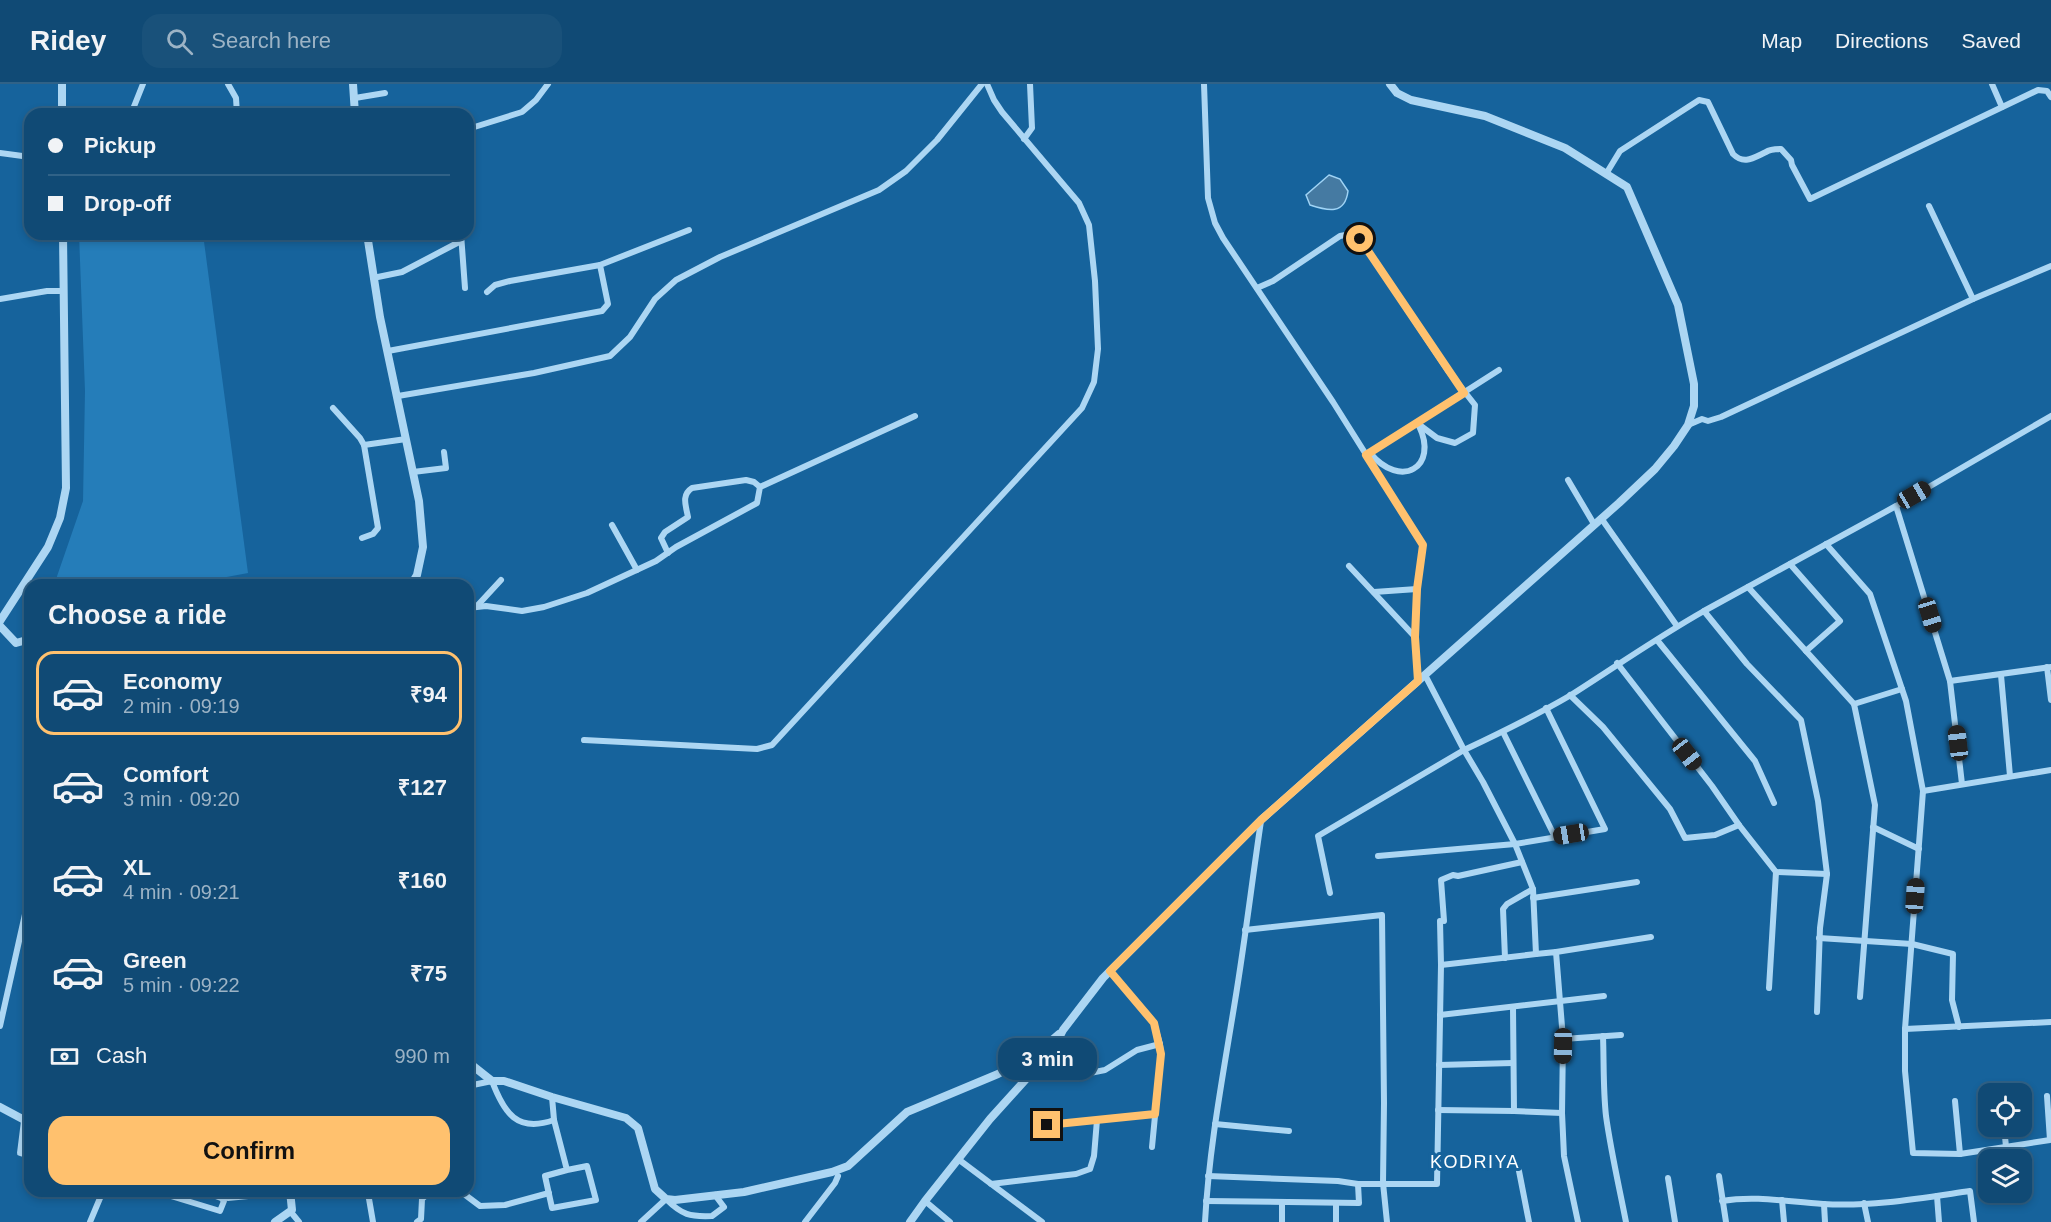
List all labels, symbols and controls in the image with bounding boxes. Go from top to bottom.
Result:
search box [142,14,562,68]
text: Ridey [30,25,106,56]
icon: search [163,25,196,58]
text: Search here [211,28,331,53]
text: Map [1761,29,1802,52]
text: Directions [1835,29,1928,52]
text: Saved [1961,29,2021,52]
text: Pickup [84,133,156,158]
text: Drop-off [84,191,171,216]
route start [1346,225,1373,252]
car [1894,478,1934,512]
car [1916,595,1944,635]
text: Choose a ride [48,600,227,630]
icon: car [51,666,105,720]
text: Economy [123,669,222,694]
text: ₹94 [410,682,447,707]
text: 2 min · 09:19 [123,695,240,717]
car [1947,724,1969,762]
car [1669,734,1705,774]
icon: car [51,759,105,813]
text: Comfort [123,762,209,787]
text: ₹127 [398,775,447,800]
text: 3 min · 09:20 [123,788,240,810]
car [1552,822,1590,846]
icon: car [51,852,105,906]
text: XL [123,855,151,880]
text: ₹160 [398,868,447,893]
car [1905,877,1925,915]
text: 4 min · 09:21 [123,881,240,903]
icon: car [51,945,105,999]
text: Green [123,948,187,973]
text: ₹75 [410,961,447,986]
text: 5 min · 09:22 [123,974,240,996]
car [1554,1028,1572,1064]
callout: 3 min [998,1038,1096,1080]
icon: cash [48,1040,81,1073]
text: Cash [96,1043,147,1068]
text: 990 m [394,1045,450,1067]
text: 3 min [1021,1048,1074,1070]
map controls [1978,1083,2032,1203]
button: locate [1978,1083,2032,1137]
route end [1033,1111,1060,1138]
button: Confirm [48,1116,450,1185]
button: layers [1978,1149,2032,1203]
district label: KODRIYA [1430,1152,1520,1172]

